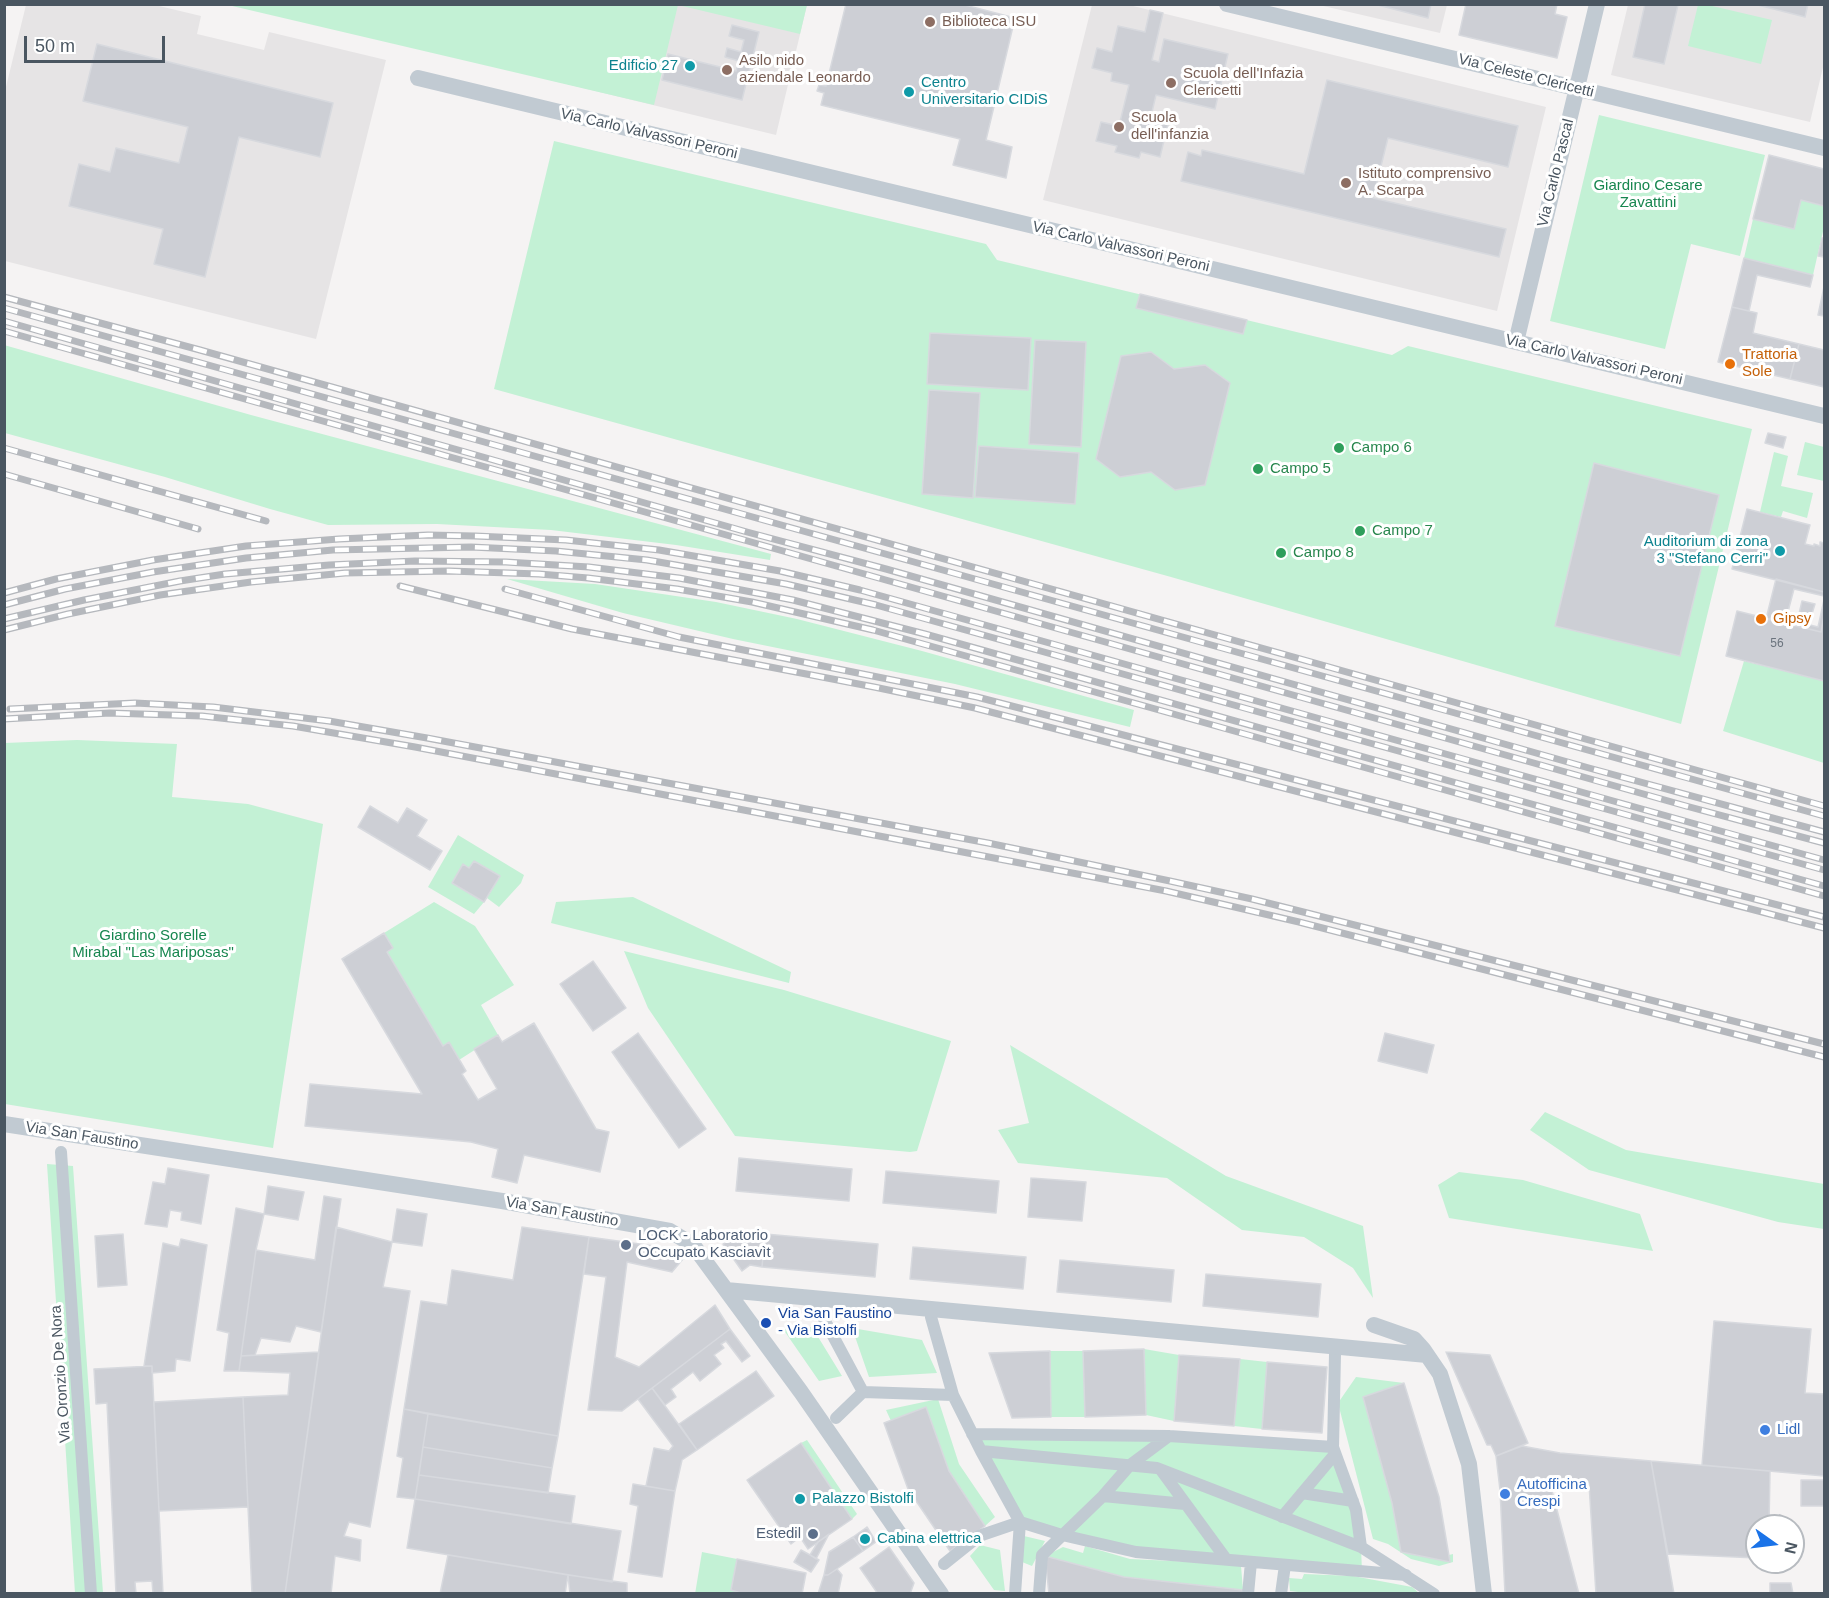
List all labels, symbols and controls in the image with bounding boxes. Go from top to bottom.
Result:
place label: Biblioteca ISU [942,13,1036,31]
marker: Biblioteca ISU [923,15,937,29]
scale bar [27,24,168,62]
text: 50 m [35,36,75,56]
street label: Via Celeste Clericetti [1456,50,1596,102]
place label: Asilo nido aziendale Leonardo [739,52,871,87]
place label: Edificio 27 [609,57,678,75]
marker: Edificio 27 [683,59,697,73]
marker: Asilo nido aziendale Leonardo [720,63,734,77]
place label: Scuola dell'Infazia Clericetti [1183,65,1303,100]
place label: Centro Universitario CIDiS [921,74,1048,109]
marker: Scuola dell'Infazia Clericetti [1164,76,1178,90]
marker: Centro Universitario CIDiS [902,85,916,99]
street label: Via Carlo Valvassori Peroni [559,105,739,163]
place label: Scuola dell'infanzia [1131,109,1209,144]
street label: Via Carlo Pascal [1534,117,1578,229]
marker: Scuola dell'infanzia [1112,120,1126,134]
place label: Istituto comprensivo A. Scarpa [1358,165,1491,200]
marker: Istituto comprensivo A. Scarpa [1339,176,1353,190]
park label: Giardino Cesare Zavattini [1593,177,1703,212]
street label: Via Carlo Valvassori Peroni [1031,218,1211,276]
street label: Via Carlo Valvassori Peroni [1504,331,1684,389]
place label: Trattoria Sole [1742,346,1797,381]
marker: Trattoria Sole [1723,357,1737,371]
place label: Campo 6 [1351,439,1412,457]
marker: Campo 6 [1332,441,1346,455]
place label: Campo 5 [1270,460,1331,478]
marker: Campo 5 [1251,462,1265,476]
place label: Campo 7 [1372,522,1433,540]
marker: Campo 7 [1353,524,1367,538]
place label: Auditorium di zona 3 "Stefano Cerri" [1644,533,1768,568]
place label: Campo 8 [1293,544,1354,562]
marker: Auditorium di zona 3 "Stefano Cerri" [1773,544,1787,558]
marker: Campo 8 [1274,546,1288,560]
place label: Gipsy [1773,610,1811,628]
marker: Gipsy [1754,612,1768,626]
house number: 56 [1770,637,1784,651]
park label: Giardino Sorelle Mirabal "Las Mariposas" [72,927,234,962]
street label: Via San Faustino [24,1118,140,1154]
street label: Via San Faustino [504,1193,620,1231]
place label: LOCK - Laboratorio OCcupato Kasciavìt [638,1227,771,1262]
marker: LOCK - Laboratorio OCcupato Kasciavìt [619,1238,633,1252]
street label: Via Oronzio De Nora [47,1304,75,1444]
place label: Via San Faustino - Via Bistolfi [778,1305,892,1340]
marker: Via San Faustino - Via Bistolfi [759,1316,773,1330]
place label: Lidl [1777,1421,1800,1439]
marker: Lidl [1758,1423,1772,1437]
place label: Autofficina Crespi [1517,1476,1587,1511]
marker: Autofficina Crespi [1498,1487,1512,1501]
place label: Palazzo Bistolfi [812,1490,914,1508]
marker: Palazzo Bistolfi [793,1492,807,1506]
north arrow [1745,1514,1805,1574]
place label: Estedil [756,1525,801,1543]
marker: Estedil [806,1527,820,1541]
place label: Cabina elettrica [877,1530,981,1548]
marker: Cabina elettrica [858,1532,872,1546]
text: N [1781,1540,1801,1556]

